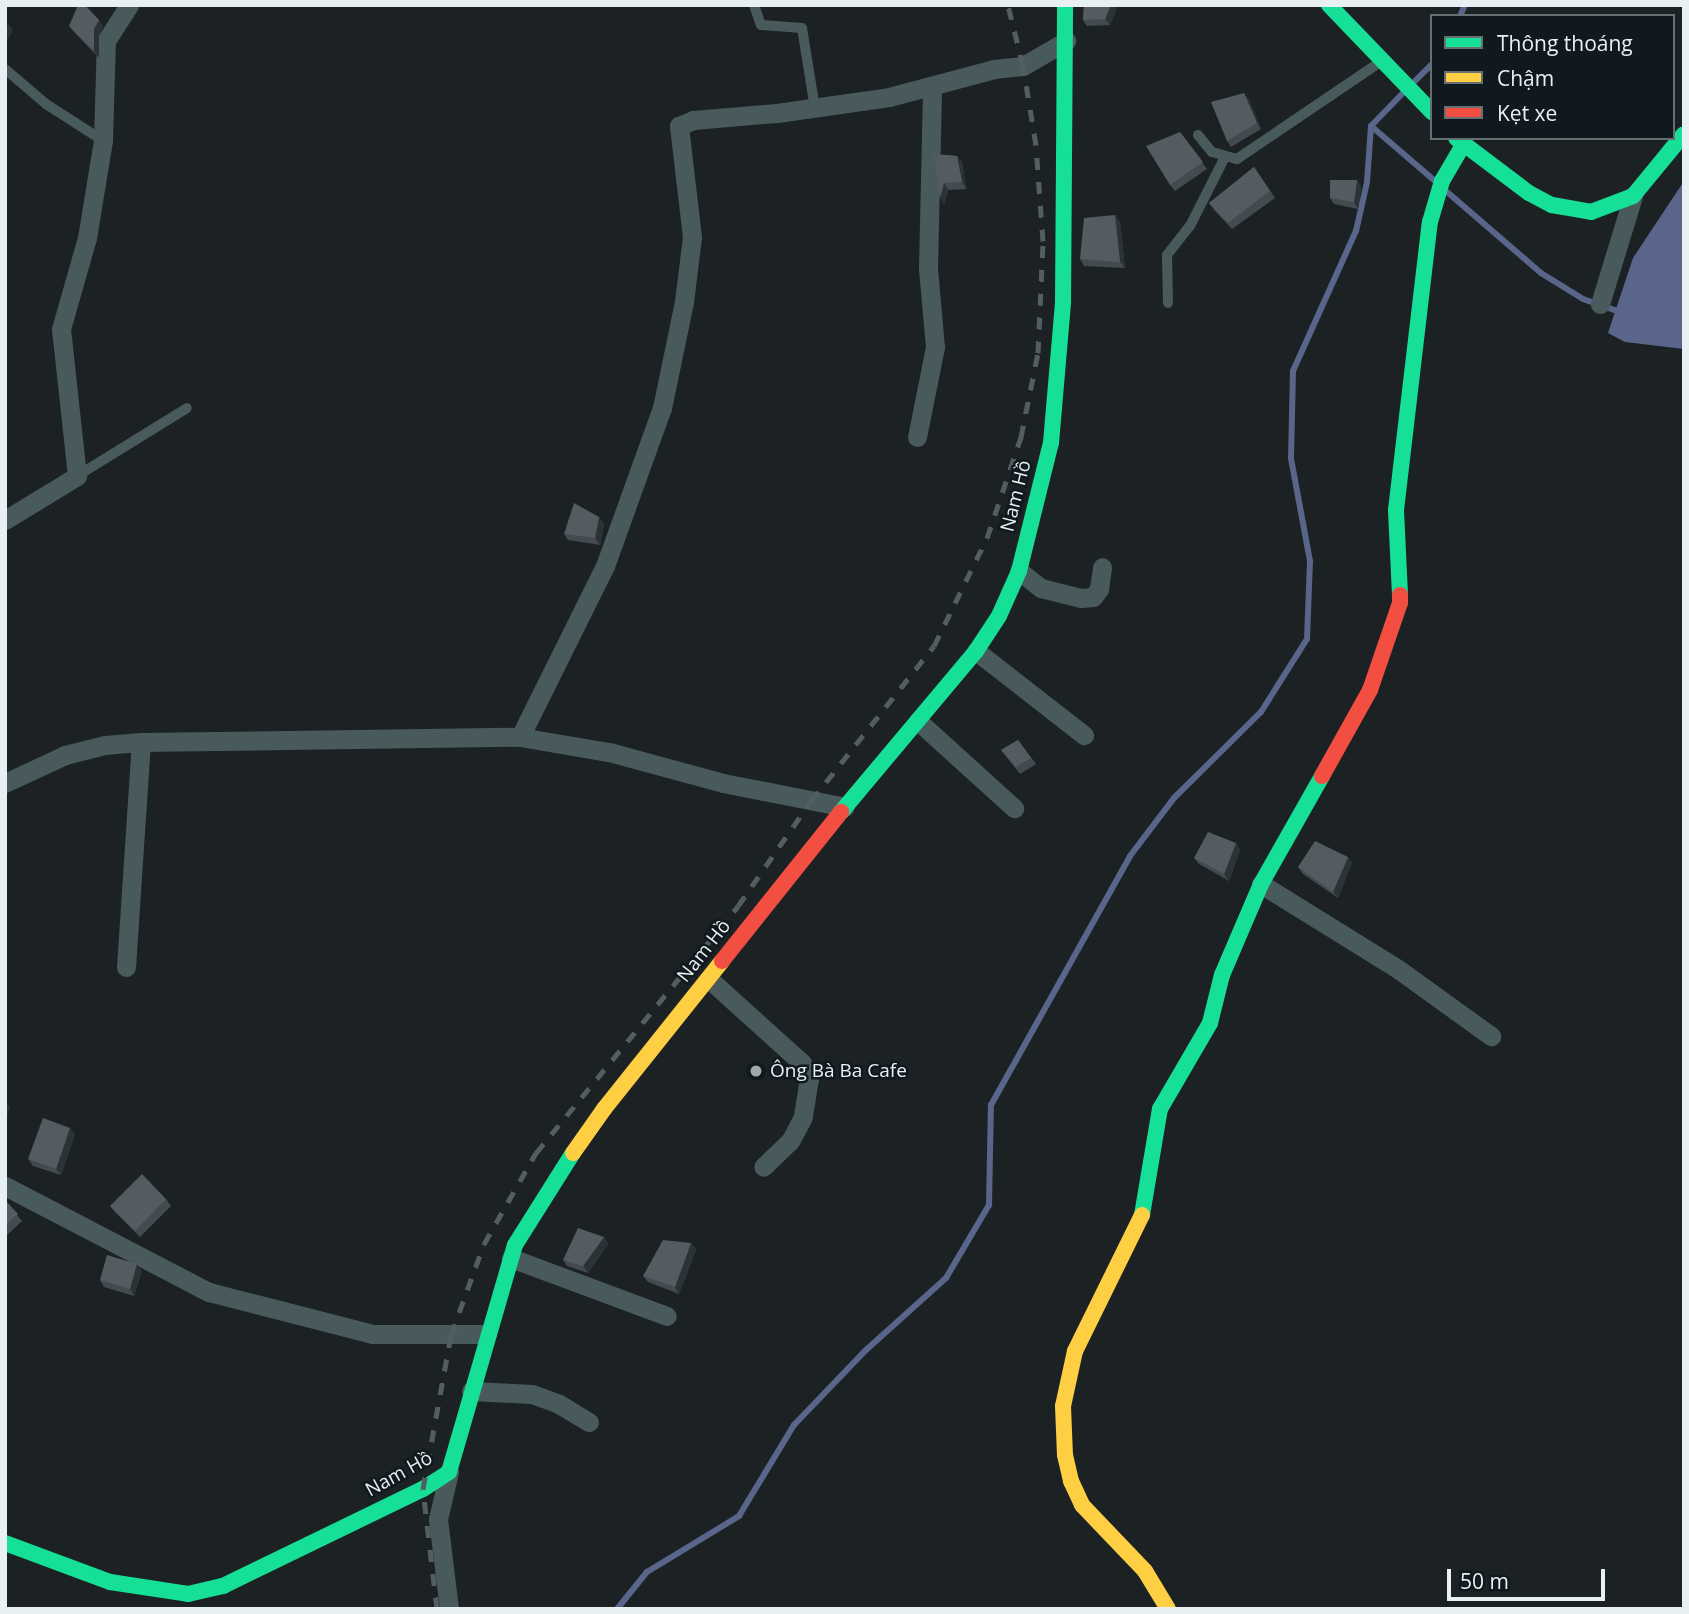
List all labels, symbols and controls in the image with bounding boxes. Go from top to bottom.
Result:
legend [1430,14,1675,140]
text: Thông thoáng [1497,29,1633,57]
text: Chậm [1497,64,1554,92]
text: Kẹt xe [1497,99,1557,127]
street label: Nam Hồ [996,458,1036,534]
street label: Nam Hồ [673,915,735,987]
place label: Ông Bà Ba Cafe [770,1060,907,1082]
marker: Ông Bà Ba Cafe [748,1063,764,1079]
street label: Nam Hồ [362,1446,436,1502]
scale bar [1451,1554,1608,1598]
text: 50 m [1460,1567,1509,1595]

